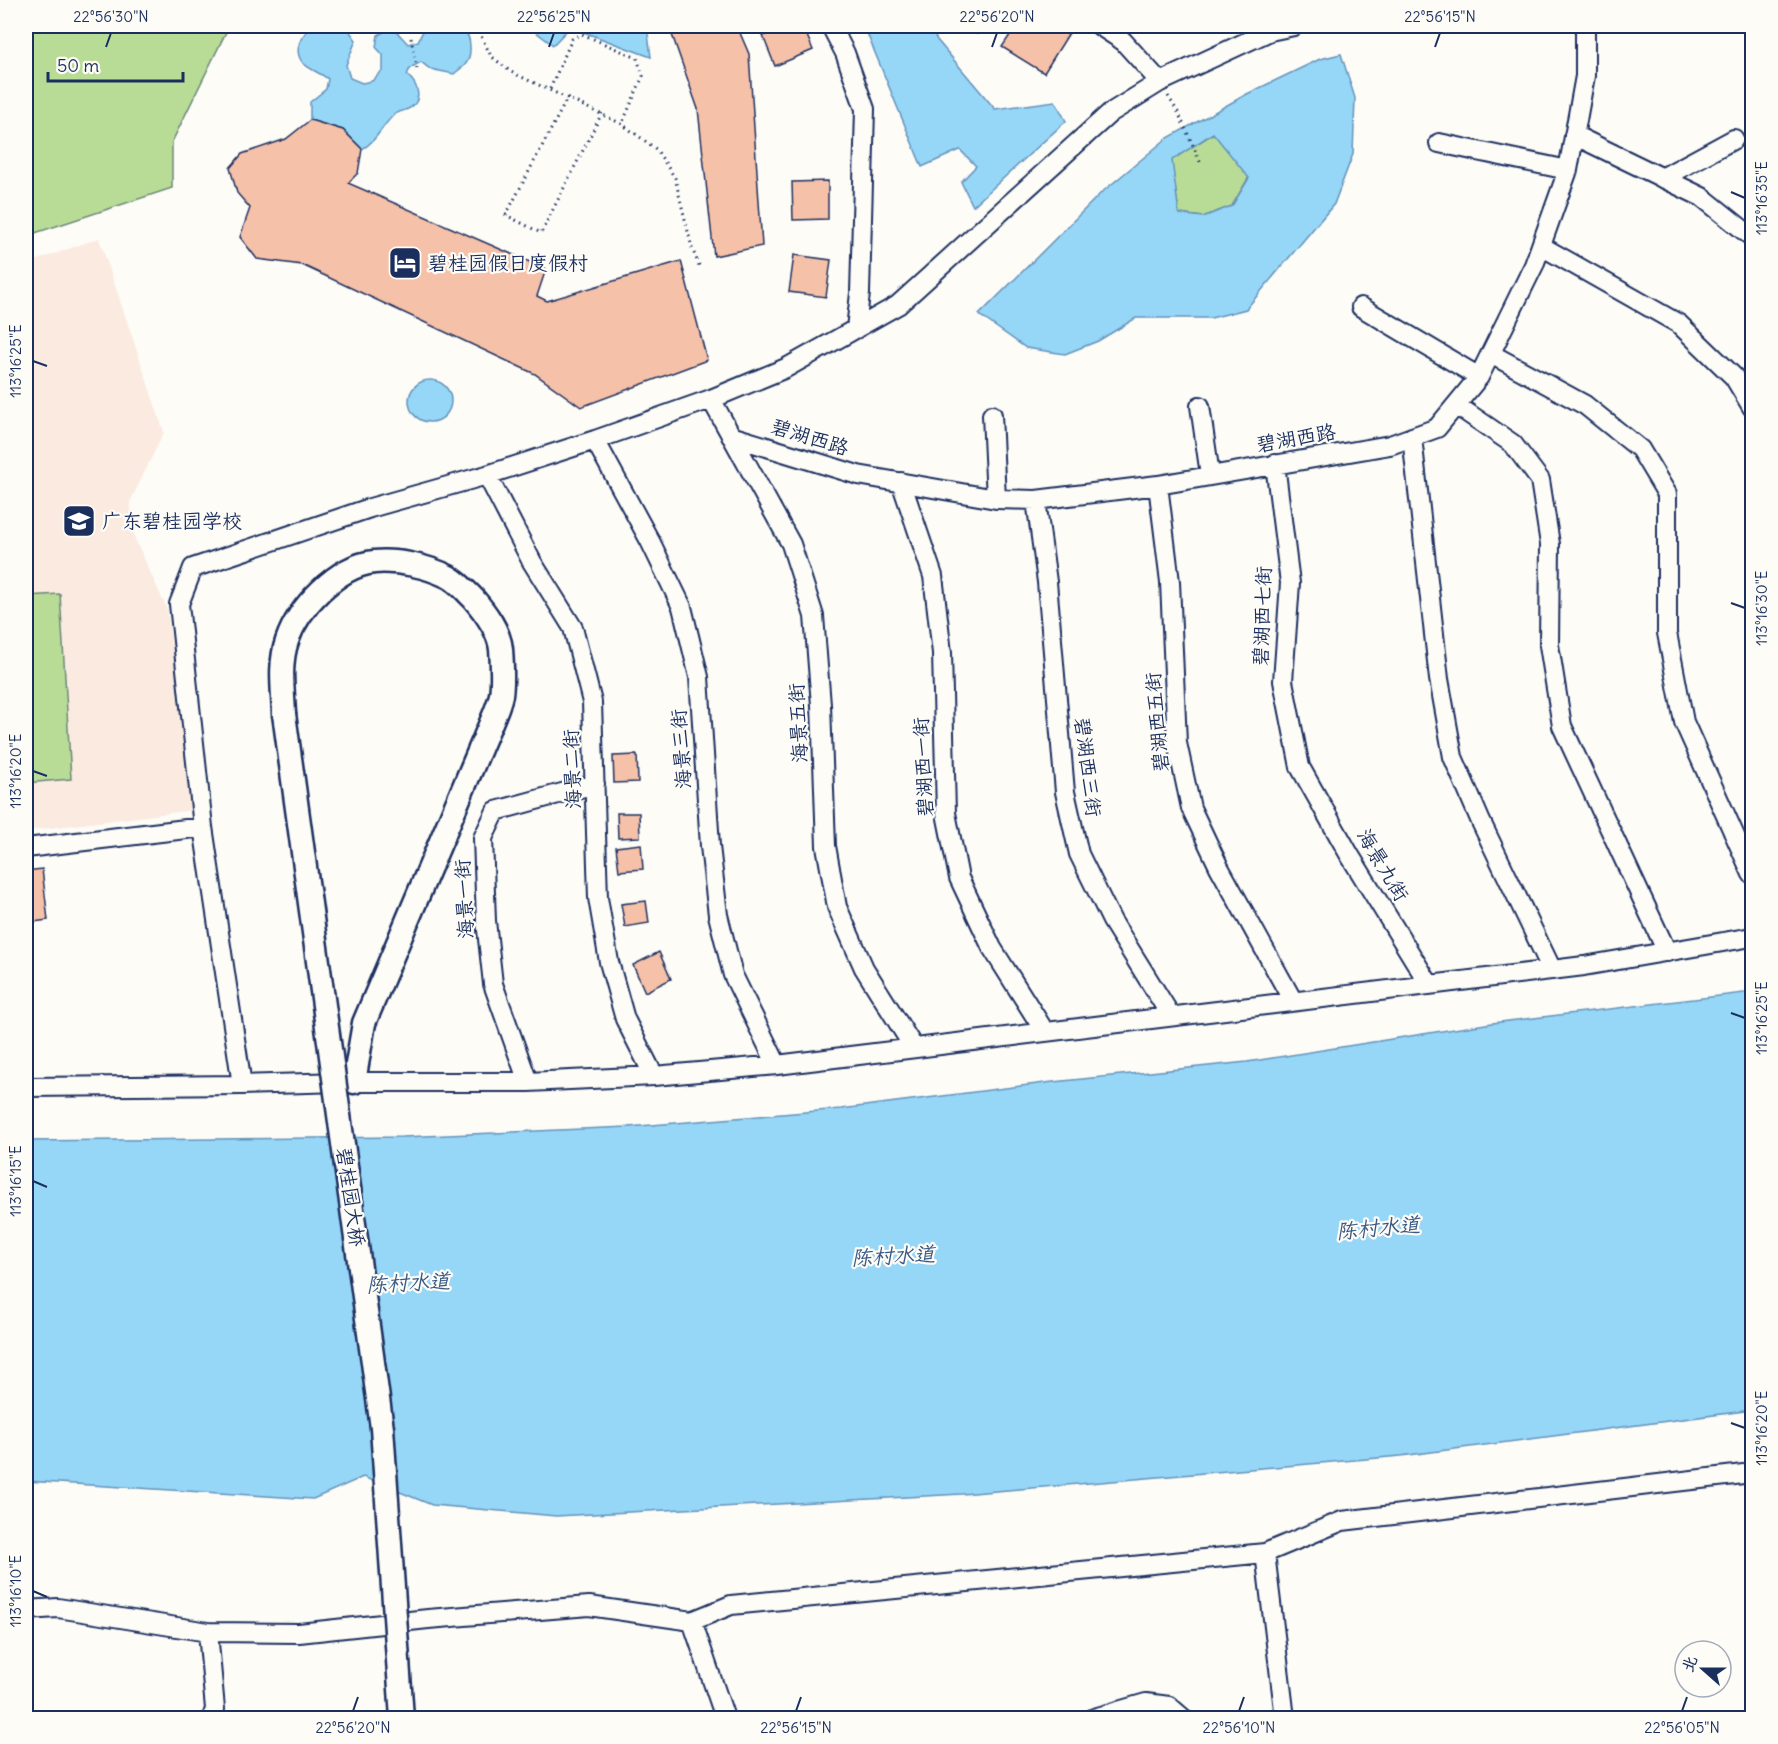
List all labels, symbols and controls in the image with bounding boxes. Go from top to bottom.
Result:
text: 22°56'30"N [73,7,149,26]
text: 22°56'25"N [517,7,591,26]
text: 22°56'20"N [959,7,1035,26]
text: 22°56'15"N [1404,7,1476,26]
scale bar [48,45,183,83]
text: 50 m [57,54,99,77]
text: 113°16'35"E [1752,161,1771,235]
hotel icon: 碧桂园假日度假村 [387,245,423,281]
place label: 碧桂园假日度假村 [428,250,588,275]
text: 113°16'25"E [6,324,25,398]
street label: 碧湖西路 [768,413,853,460]
street label: 碧湖西路 [1254,418,1338,457]
school or university icon: 广东碧桂园学校 [61,503,97,539]
place label: 广东碧桂园学校 [102,508,242,533]
street label: 碧湖西七街 [1247,566,1276,666]
text: 113°16'30"E [1752,570,1771,646]
street label: 碧湖西五街 [1140,671,1173,773]
street label: 海景五街 [783,682,812,764]
street label: 海景三街 [665,708,696,790]
street label: 碧湖西一街 [907,716,938,818]
street label: 碧湖西三街 [1070,716,1107,818]
street label: 海景二街 [558,729,585,809]
text: 113°16'20"E [6,733,25,808]
street label: 海景九街 [1352,824,1415,905]
street label: 海景一街 [449,858,478,940]
text: 113°16'25"E [1752,981,1771,1055]
text: 113°16'15"E [6,1145,25,1217]
street label: 碧桂园大桥 [332,1146,371,1248]
water label: 陈村水道 [1335,1210,1423,1245]
water label: 陈村水道 [850,1240,938,1271]
water label: 陈村水道 [365,1267,453,1298]
text: 113°16'20"E [1752,1390,1771,1465]
text: 113°16'10"E [6,1554,25,1627]
north arrow [1673,1639,1733,1699]
text: 北 [1677,1653,1701,1675]
text: 22°56'20"N [315,1718,391,1737]
text: 22°56'15"N [760,1718,832,1737]
text: 22°56'10"N [1203,1718,1275,1737]
text: 22°56'05"N [1644,1718,1720,1737]

